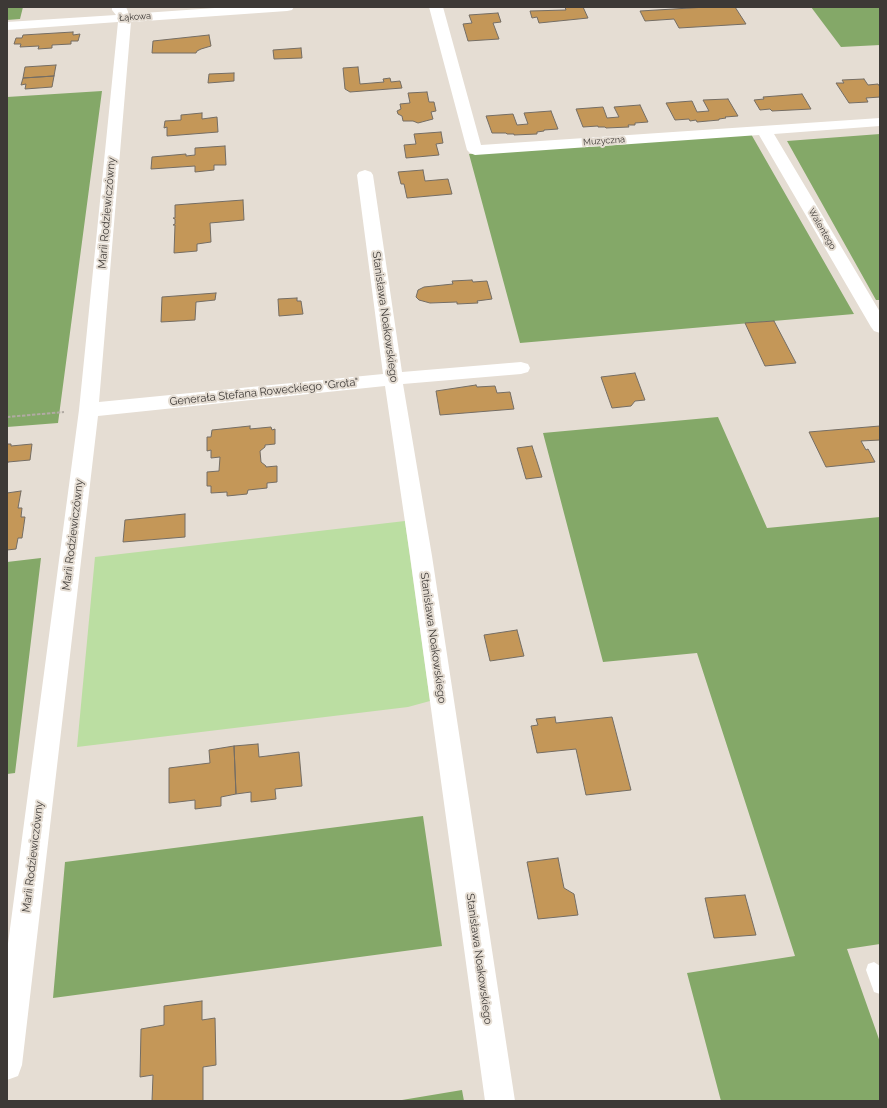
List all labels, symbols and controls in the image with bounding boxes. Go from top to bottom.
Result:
street label: Łąkowa [119,10,151,24]
street label: Muzyczna [583,134,625,148]
street label: Marii Rodziewiczówny [96,157,118,269]
street label: Walentego [806,206,838,252]
street label: Stanisława Noakowskiego [369,251,401,383]
street label: Generała Stefana Roweckiego "Grota" [169,376,359,408]
street label: Marii Rodziewiczówny [60,479,86,591]
street label: Stanisława Noakowskiego [417,572,449,704]
street label: Marii Rodziewiczówny [20,801,46,913]
street label: Stanisława Noakowskiego [463,893,495,1025]

